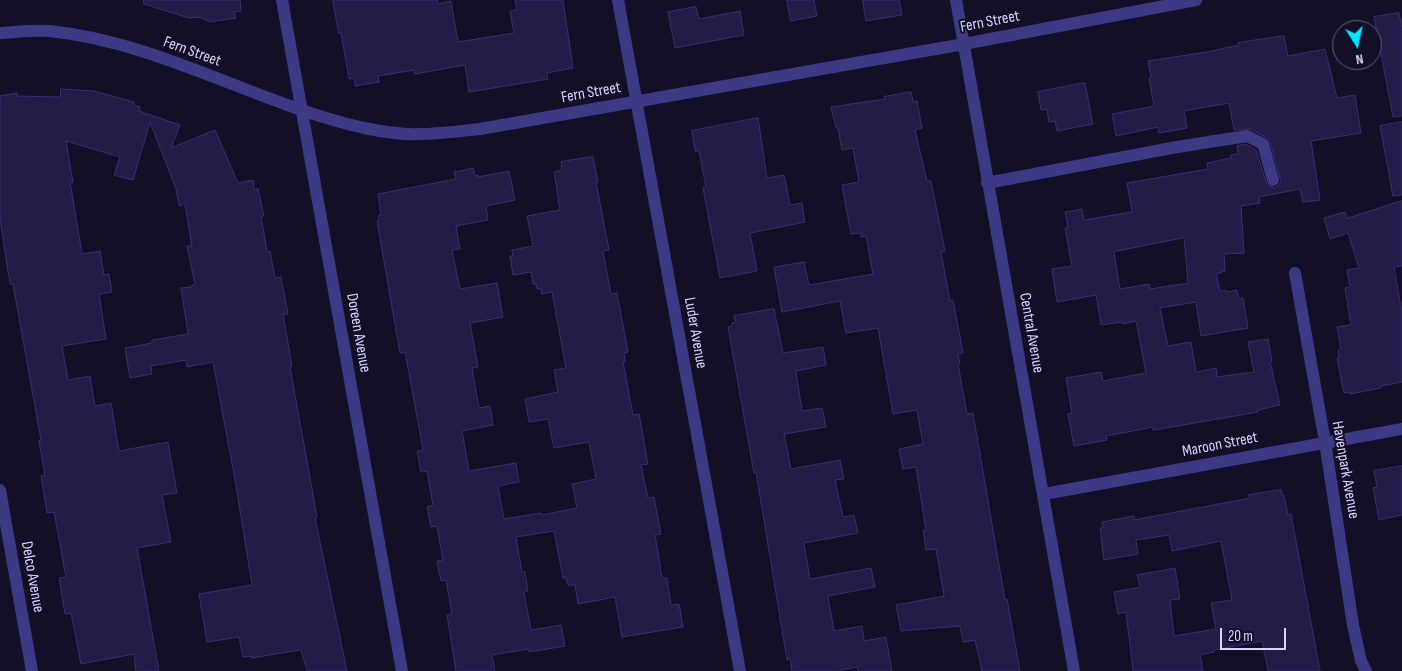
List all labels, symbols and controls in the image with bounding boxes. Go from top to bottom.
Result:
street label: Fern Street [959,7,1021,37]
north arrow [1332,20,1382,70]
street label: Fern Street [161,33,223,71]
text: N [1354,50,1365,68]
street label: Fern Street [560,78,622,108]
street label: Central Avenue [1015,291,1047,375]
street label: Doreen Avenue [342,292,374,374]
street label: Luder Avenue [679,296,711,370]
street label: Havenpark Avenue [1327,420,1363,520]
street label: Maroon Street [1181,428,1259,462]
street label: Delco Avenue [16,540,48,614]
scale bar [1222,618,1288,650]
text: 20 m [1228,627,1253,646]

